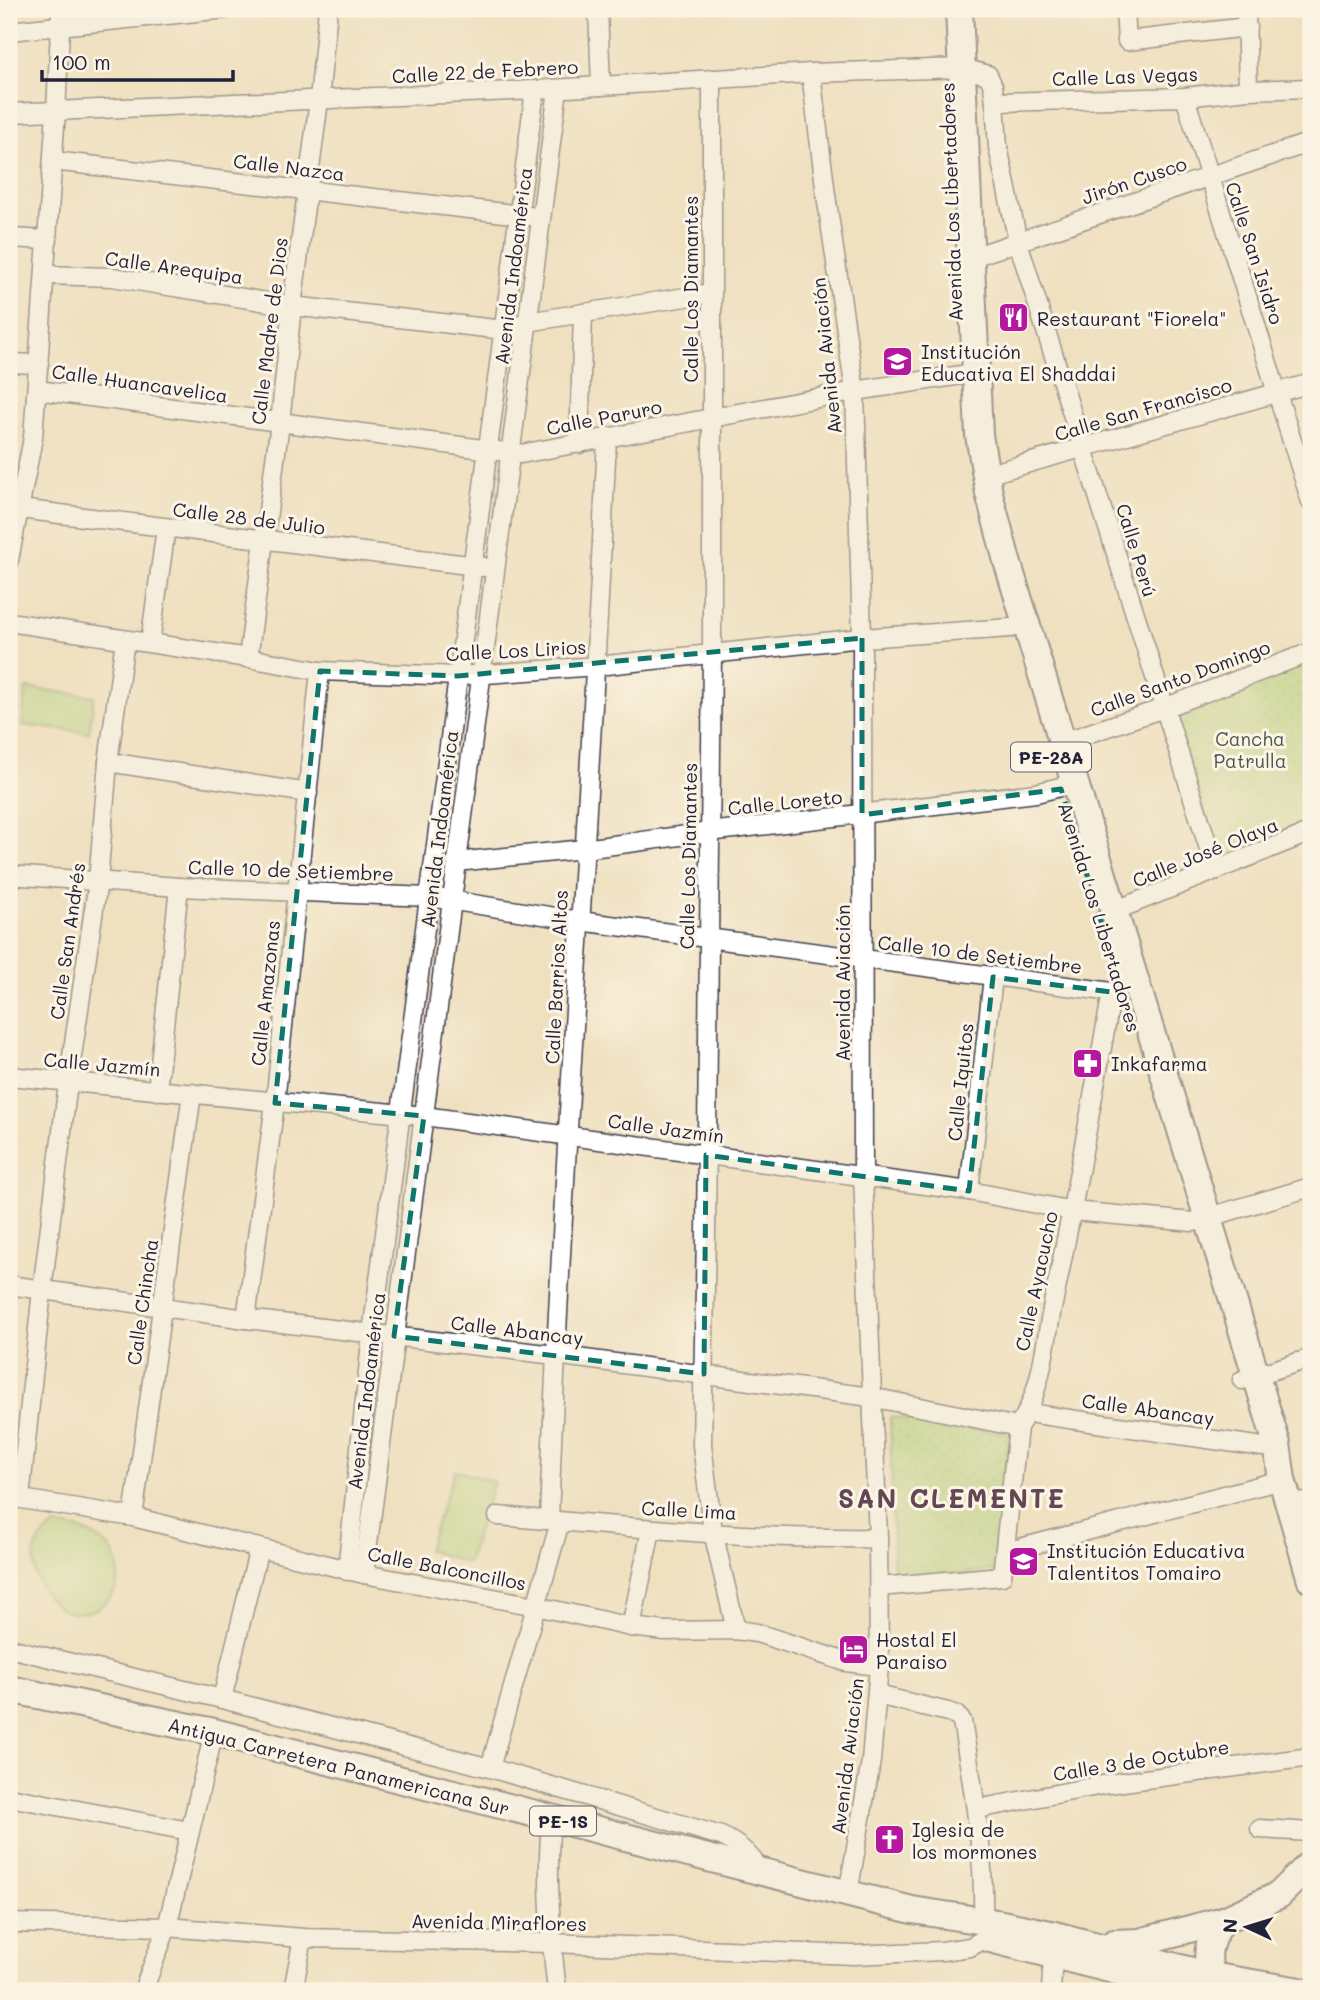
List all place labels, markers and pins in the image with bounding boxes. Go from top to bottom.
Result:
restaurant icon: Restaurant "Fiorela" [997,301,1031,335]
place label: Restaurant "Fiorela" [1037,306,1226,331]
place label: Institución Educativa El Shaddai [921,339,1116,386]
school or university icon: Institución Educativa El Shaddai [881,345,915,379]
pharmacy icon: Inkafarma [1071,1046,1105,1080]
place label: Inkafarma [1111,1051,1208,1076]
place label: Institución Educativa Talentitos Tomairo [1047,1538,1245,1585]
school or university icon: Institución Educativa Talentitos Tomairo [1007,1544,1041,1578]
place label: Hostal El Paraiso [876,1627,957,1674]
hotel icon: Hostal El Paraiso [836,1633,870,1667]
place label: Iglesia de los mormones [912,1817,1037,1864]
church icon: Iglesia de los mormones [872,1823,906,1857]

